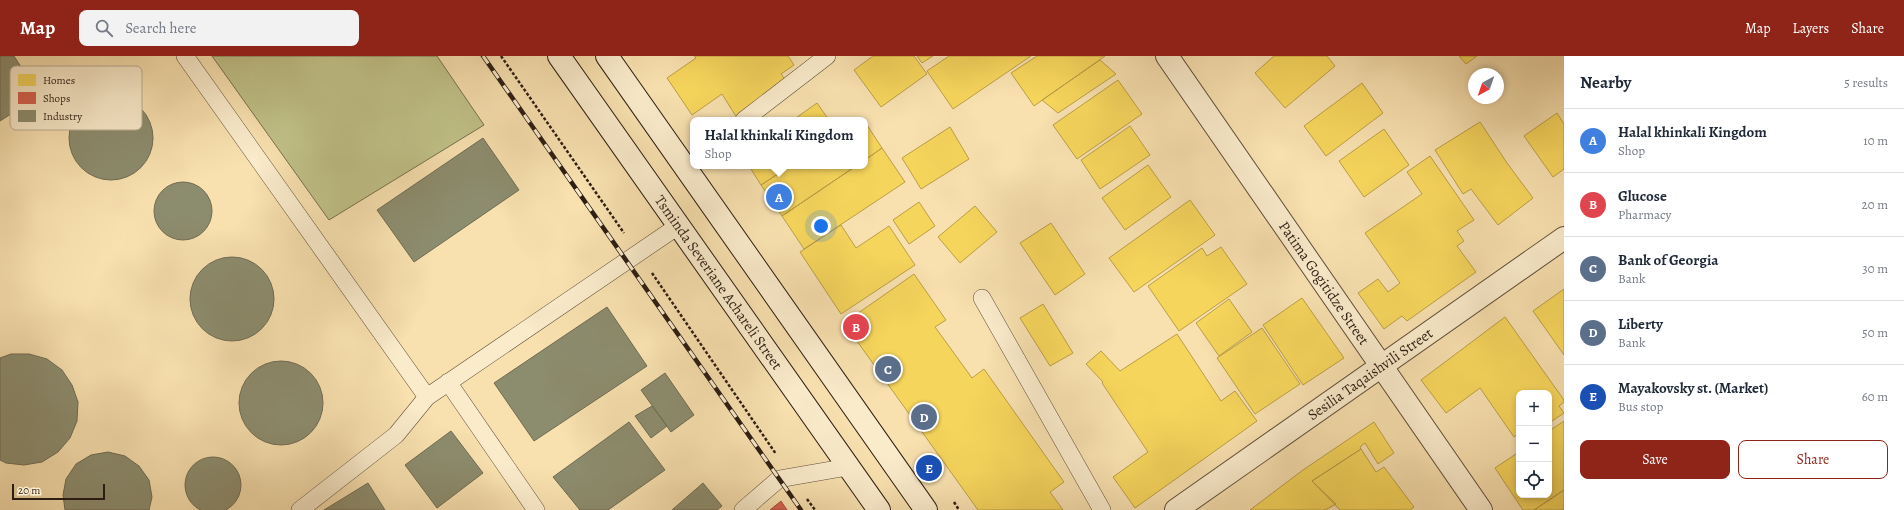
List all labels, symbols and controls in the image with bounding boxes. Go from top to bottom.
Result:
search box [79,10,359,46]
text: Map [20,15,55,41]
icon: search [93,17,115,39]
text: Search here [125,18,197,38]
text: Map [1745,19,1771,38]
text: Layers [1793,19,1829,38]
text: Share [1851,19,1884,38]
legend [10,66,142,130]
north arrow [1468,68,1504,104]
text: Nearby [1580,71,1631,94]
text: Homes [43,73,75,88]
text: 5 results [1844,74,1888,91]
text: Shops [43,91,70,106]
text: Industry [43,109,82,124]
popup [690,117,868,169]
text: Halal khinkali Kingdom [1618,122,1767,142]
text: Halal khinkali Kingdom [705,125,853,145]
text: A [1589,132,1597,149]
text: 10 m [1863,132,1888,149]
text: Shop [1618,142,1645,159]
text: Shop [705,145,732,162]
pin: A [766,182,792,212]
text: Glucose [1618,186,1667,206]
street label: Tsminda Severiane Achareli Street [652,192,786,374]
text: B [1589,196,1597,213]
text: 20 m [1862,196,1888,213]
text: Pharmacy [1618,206,1671,223]
your location [811,216,831,236]
street label: Patima Gogitidze Street [1274,217,1374,349]
text: Bank of Georgia [1618,250,1719,270]
text: C [1589,260,1597,277]
text: 30 m [1862,260,1888,277]
text: Bank [1618,270,1645,287]
pin: B [843,312,869,342]
text: Liberty [1618,314,1663,334]
street label: Sesilia Taqaishvili Street [1304,323,1437,425]
text: D [1588,324,1598,341]
text: 50 m [1862,324,1888,341]
text: Bank [1618,334,1645,351]
pin: C [875,354,901,384]
text: Mayakovsky st. (Market) [1618,378,1768,398]
text: E [1589,388,1597,405]
text: 60 m [1862,388,1888,405]
map controls [1516,390,1552,498]
button: + [1516,390,1552,426]
text: Bus stop [1618,398,1663,415]
pin: D [911,402,937,432]
button: − [1516,426,1552,462]
button: Save [1580,440,1730,479]
button: Share [1738,440,1888,479]
pin: E [916,453,942,483]
button: locate [1516,462,1552,498]
scale bar [12,482,105,501]
text: 20 m [18,483,40,498]

